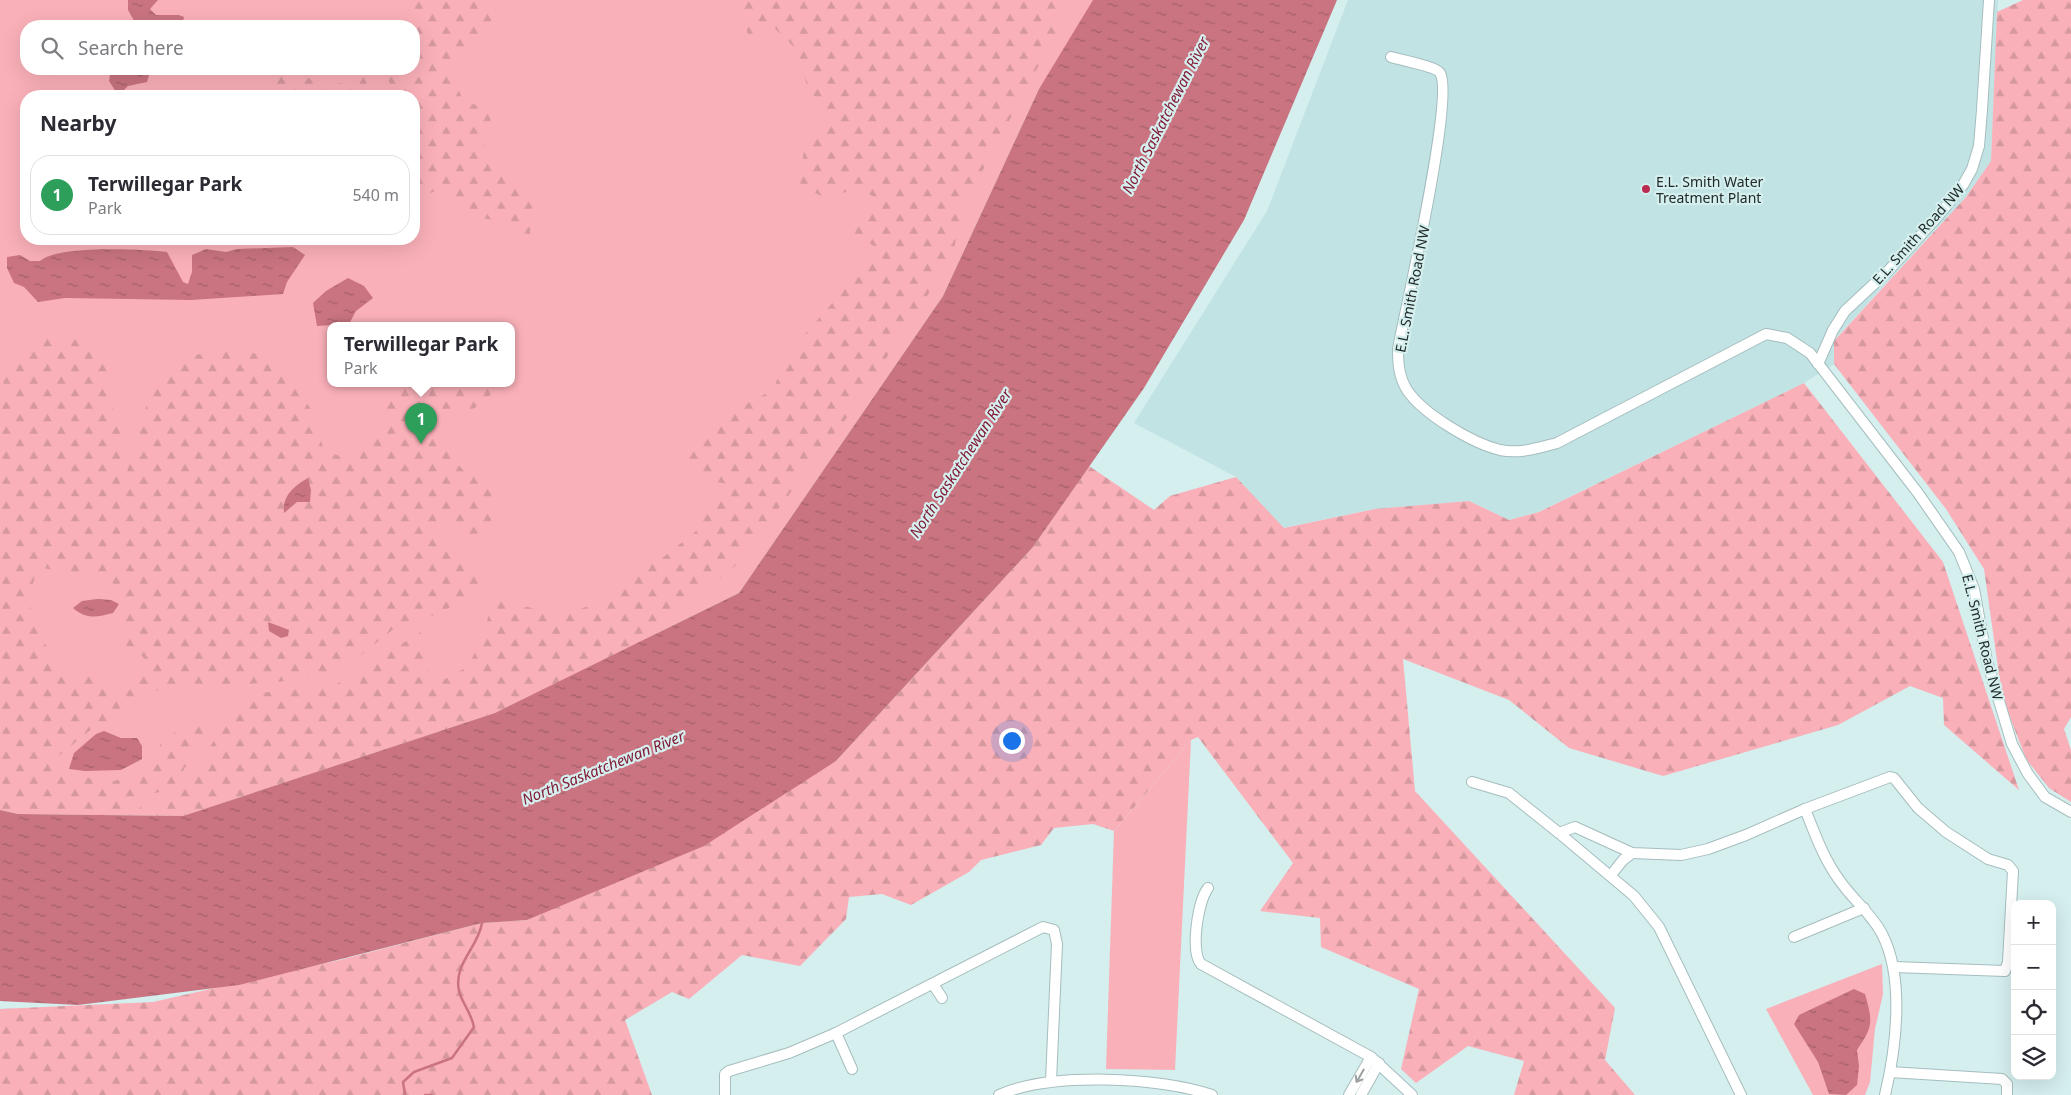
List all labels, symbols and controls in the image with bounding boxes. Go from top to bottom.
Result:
search box [20,20,420,75]
water label: North Saskatchewan River [1117,32,1214,197]
icon: search [38,34,66,62]
text: Search here [78,35,184,61]
text: Nearby [40,109,116,137]
text: Terwillegar Park [88,171,242,197]
place label: E.L. Smith Water Treatment Plant [1656,172,1764,207]
street label: E.L. Smith Road NW [1868,180,1968,288]
marker: E.L. Smith Water Treatment Plant [1640,183,1652,195]
text: 1 [52,184,62,206]
text: 540 m [352,184,399,206]
text: Park [88,197,122,219]
street label: E.L. Smith Road NW [1390,224,1434,354]
popup [327,322,515,387]
text: Terwillegar Park [344,331,498,357]
text: Park [344,357,378,379]
water label: North Saskatchewan River [904,384,1016,541]
pin: 1 [405,403,437,444]
street label: E.L. Smith Road NW [1958,572,2008,702]
water label: North Saskatchewan River [519,725,688,809]
your location [999,728,1025,754]
map controls [2011,900,2056,1080]
button: + [2011,900,2056,945]
button: − [2011,945,2056,990]
button: locate [2011,990,2056,1035]
button: layers [2011,1035,2056,1080]
one-way arrow [1355,1069,1365,1083]

